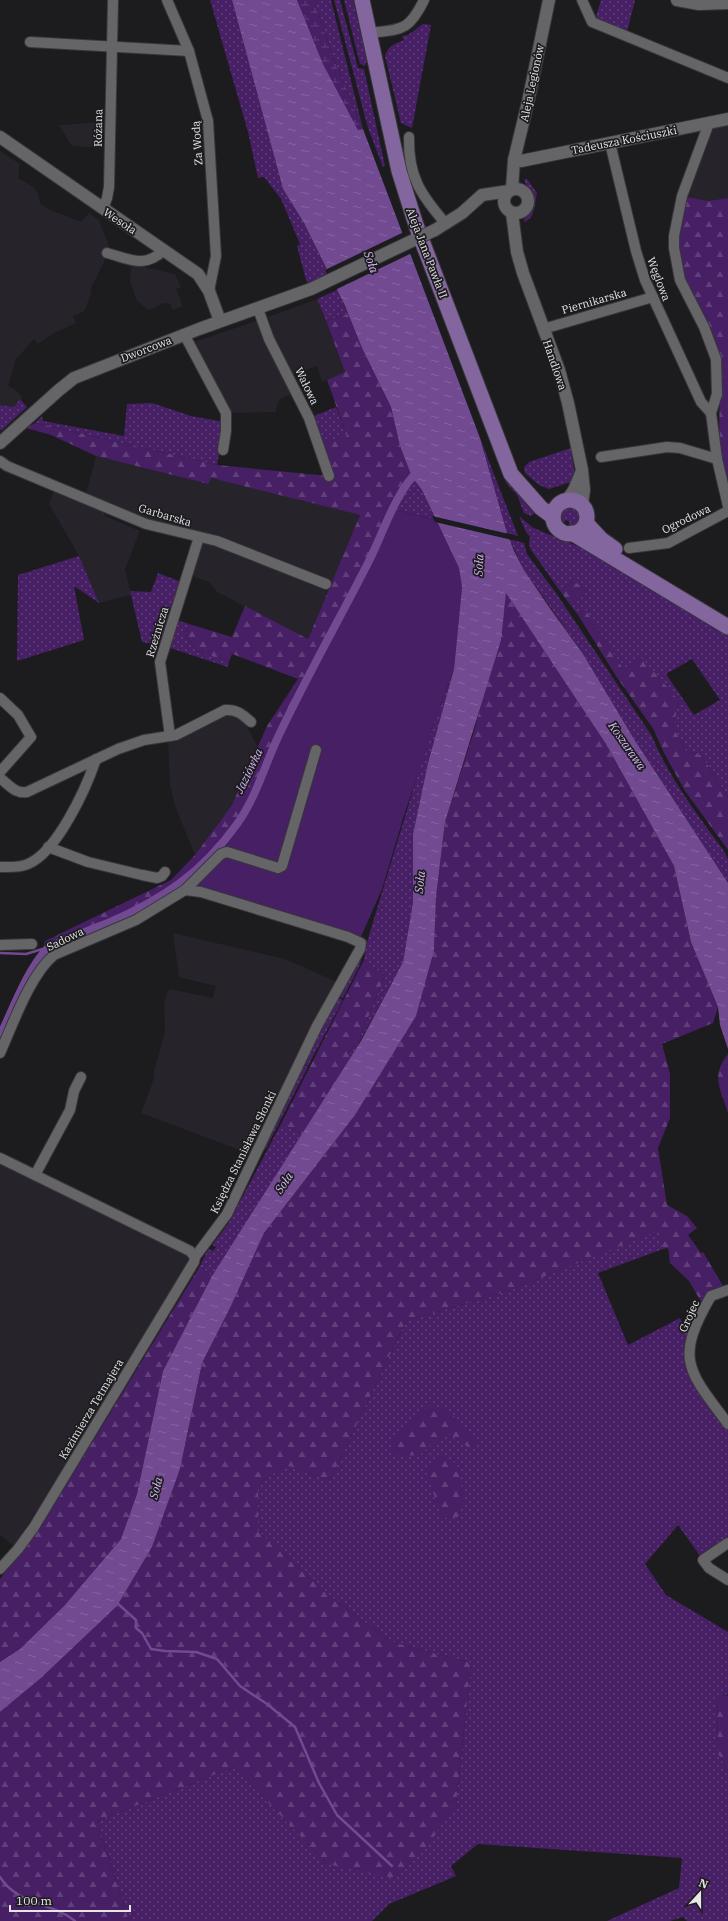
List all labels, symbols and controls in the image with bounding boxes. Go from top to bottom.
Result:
street label: Aleja Legionów [517,43,547,123]
street label: Różana [91,109,105,147]
street label: Za Wodą [188,120,206,166]
street label: Tadeusza Kościuszki [570,123,678,157]
street label: Wesoła [101,205,139,237]
street label: Aleja Jana Pawła II [403,206,451,300]
water label: Soła [360,248,383,275]
street label: Węglowa [644,255,674,303]
street label: Piernikarska [560,285,628,317]
street label: Dworcowa [119,333,173,365]
street label: Handlowa [540,338,570,392]
street label: Wałowa [292,365,322,407]
street label: Garbarska [137,501,193,529]
street label: Ogrodowa [659,501,713,537]
water label: Soła [471,553,486,578]
street label: Rzeźnicza [143,605,171,659]
water label: Koszarawa [605,718,650,773]
water label: Jaziówka [231,746,266,796]
water label: Soła [411,869,428,895]
street label: Sadowa [44,924,86,954]
street label: Księdza Stanisława Słonki [207,1088,279,1216]
water label: Soła [270,1169,296,1197]
street label: Grojec [676,1297,702,1334]
street label: Kazimierza Tetmajera [55,1356,127,1462]
water label: Soła [145,1475,166,1502]
north arrow [680,1873,720,1913]
text: N [697,1876,710,1892]
scale bar [10,1887,130,1913]
text: 100 m [16,1893,52,1908]

